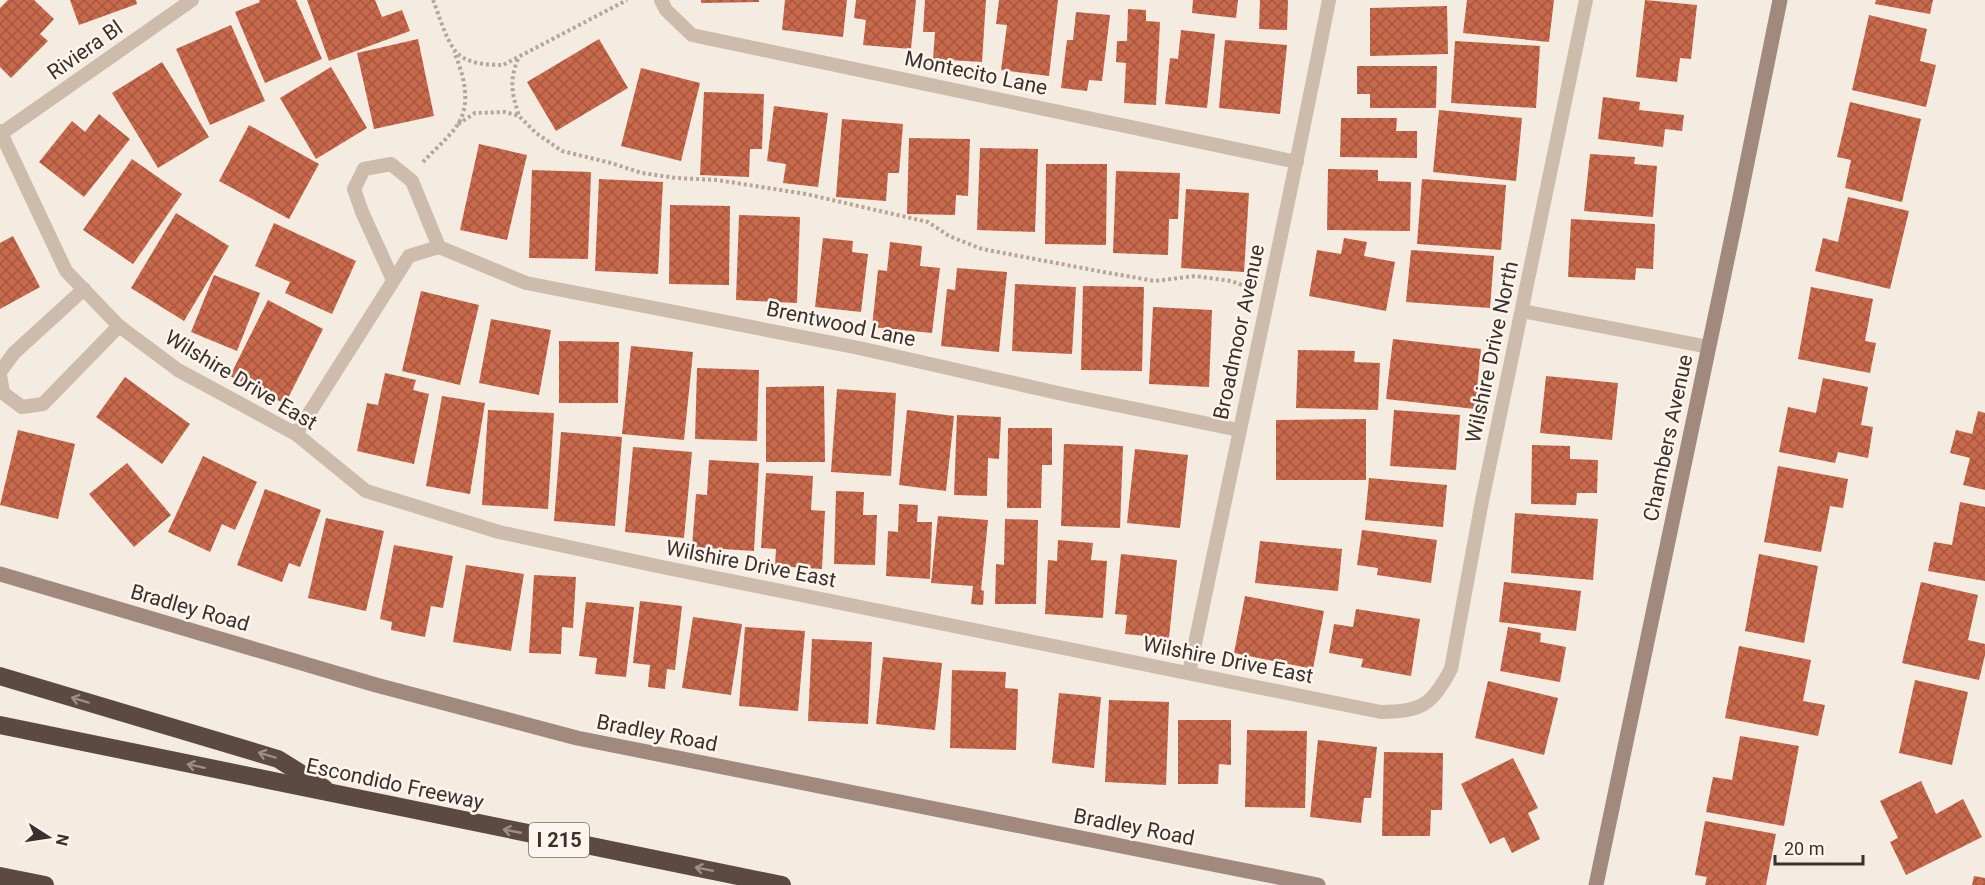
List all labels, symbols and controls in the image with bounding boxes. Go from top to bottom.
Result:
street label: Riviera Bl [43,16,127,84]
street label: Montecito Lane [902,46,1050,100]
street label: Broadmoor Avenue [1209,242,1269,422]
street label: Wilshire Drive North [1461,259,1523,445]
street label: Brentwood Lane [764,296,918,352]
street label: Wilshire Drive East [161,325,321,435]
street label: Chambers Avenue [1639,352,1697,524]
street label: Wilshire Drive East [664,536,838,592]
street label: Bradley Road [128,580,252,636]
street label: Wilshire Drive East [1141,632,1315,688]
one-way arrow [71,694,90,705]
street label: Bradley Road [595,710,719,756]
one-way arrow [258,749,277,760]
street label: Escondido Freeway [304,753,486,815]
one-way arrow [187,759,206,771]
street label: Bradley Road [1072,804,1196,850]
north arrow [18,807,78,867]
road number: I 215 [529,823,589,857]
one-way arrow [503,825,523,836]
scale bar [1775,828,1864,866]
text: N [52,833,73,848]
text: 20 m [1784,838,1824,859]
one-way arrow [694,863,714,874]

